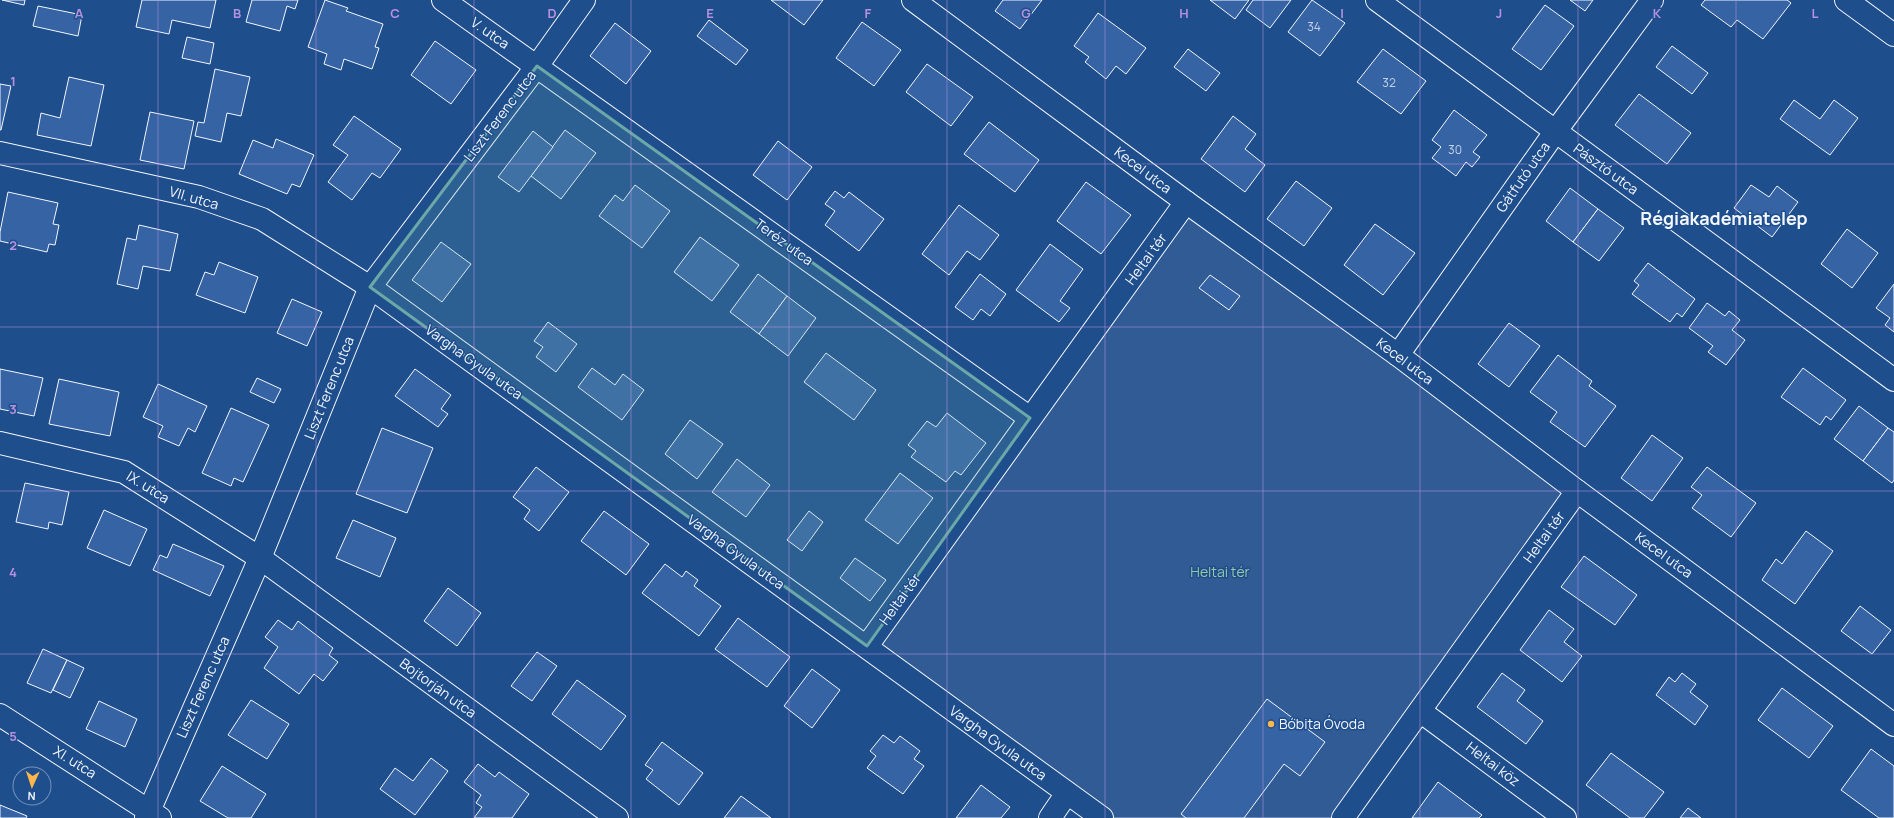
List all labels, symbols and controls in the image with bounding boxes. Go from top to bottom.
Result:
text: A [75,4,84,22]
text: B [233,4,241,22]
text: C [390,4,400,22]
text: D [547,4,557,22]
text: E [706,4,714,22]
text: F [865,4,872,22]
text: G [1021,4,1031,22]
text: H [1179,4,1189,22]
text: I [1340,4,1344,22]
text: J [1496,4,1502,22]
text: K [1653,4,1662,22]
text: L [1812,4,1819,22]
street label: V. utca [467,12,513,53]
house number: 34 [1307,18,1321,35]
street label: Liszt Ferenc utca [459,66,540,165]
text: 1 [10,72,16,90]
house number: 32 [1382,74,1396,91]
street label: Gátfutó utca [1491,138,1554,216]
street label: Pásztó utca [1570,139,1643,199]
house number: 30 [1448,141,1462,158]
street label: Kecel utca [1111,142,1176,197]
street label: VII. utca [167,181,221,214]
district label: Régiakadémiatelep [1640,206,1808,230]
street label: Teréz utca [751,214,817,269]
street label: Heltai tér [1120,229,1171,288]
text: 2 [9,236,17,254]
street label: Vargha Gyula utca [422,320,527,403]
street label: Kecel utca [1373,333,1438,388]
street label: Liszt Ferenc utca [299,334,358,442]
text: 3 [9,400,17,418]
street label: IX. utca [123,466,173,507]
street label: Heltai tér [1518,507,1569,566]
street label: Vargha Gyula utca [684,510,789,593]
street label: Kecel utca [1632,527,1697,582]
park label: Heltai tér [1190,562,1250,581]
text: 4 [9,563,17,581]
street label: Heltai tér [874,569,925,628]
street label: Liszt Ferenc utca [172,633,233,741]
street label: Bojtorján utca [396,653,481,722]
street label: Vargha Gyula utca [946,701,1051,784]
place label: Bóbita Óvoda [1279,714,1365,733]
marker: Bóbita Óvoda [1266,719,1276,729]
text: 5 [9,727,17,745]
street label: Heltai köz [1463,737,1524,790]
street label: XI. utca [50,741,100,782]
north arrow [12,766,52,806]
text: N [27,789,36,804]

